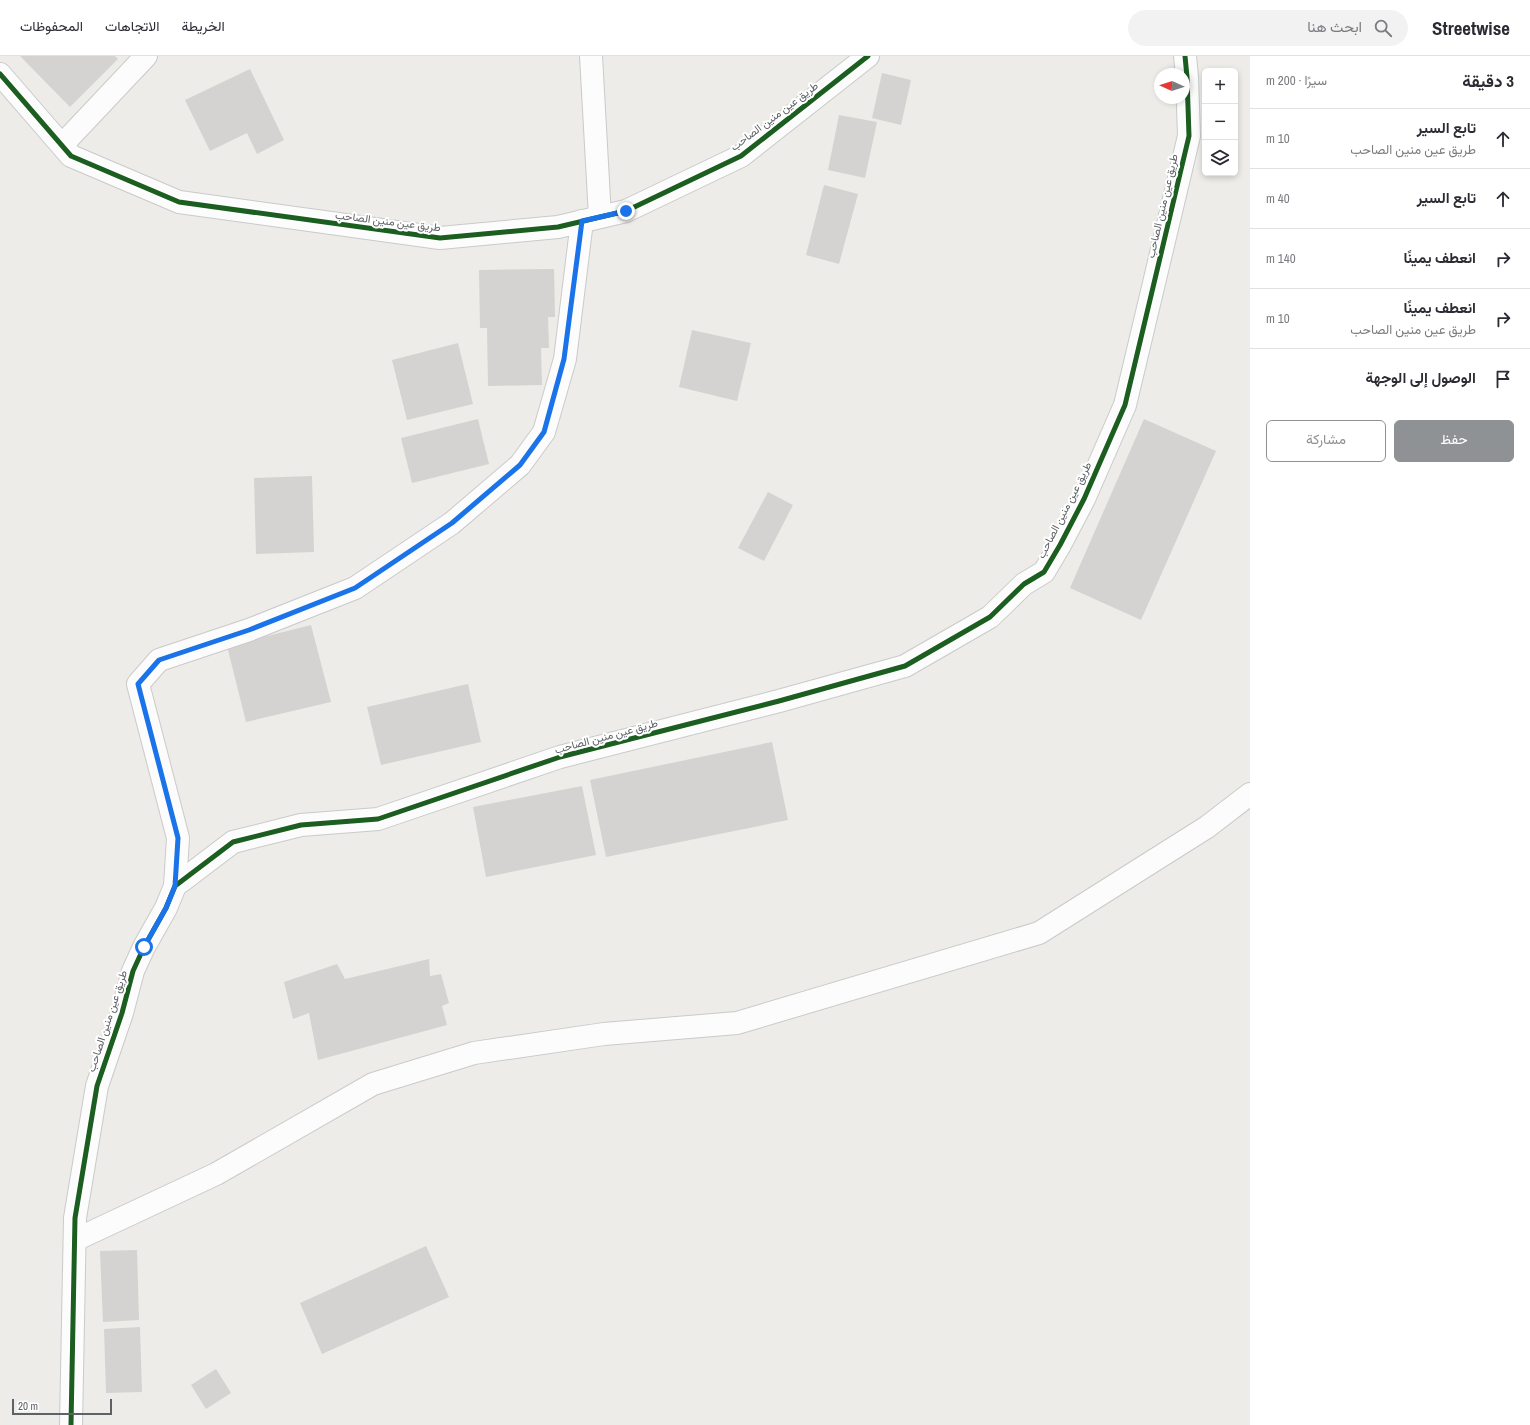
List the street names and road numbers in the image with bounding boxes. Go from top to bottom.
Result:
street label: طريق عين منين الصاحب [727,78,821,154]
street label: طريق عين منين الصاحب [1143,153,1181,259]
street label: طريق عين منين الصاحب [334,208,442,234]
street label: طريق عين منين الصاحب [1034,459,1094,561]
street label: طريق عين منين الصاحب [553,715,659,757]
street label: طريق عين منين الصاحب [84,968,130,1074]

